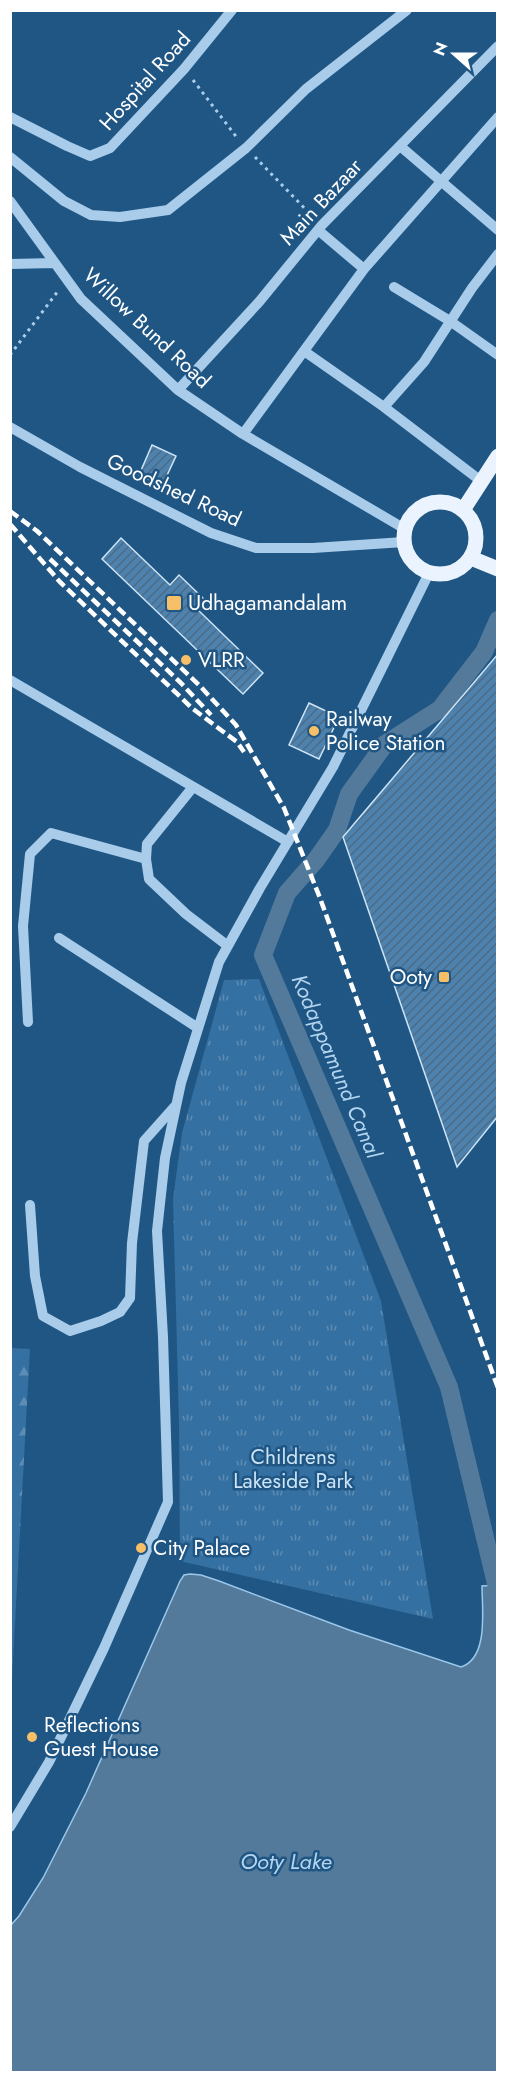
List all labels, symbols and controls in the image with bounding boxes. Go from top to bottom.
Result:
north arrow [424,24,484,84]
street label: Hospital Road [92,25,198,137]
text: N [427,39,453,59]
street label: Main Bazaar [273,151,370,252]
street label: Willow Bund Road [76,261,218,395]
street label: Goodshed Road [102,446,246,534]
place label: Udhagamandalam [188,588,347,618]
marker: Udhagamandalam [165,594,183,612]
place label: VLRR [198,645,245,675]
marker: VLRR [179,653,193,667]
place label: Railway Police Station [326,704,445,758]
marker: Railway Police Station [307,724,321,738]
place label: Ooty [390,962,433,992]
water label: Kodappamund Canal [284,969,391,1164]
marker: Ooty [437,970,451,984]
park label: Childrens Lakeside Park [233,1442,354,1496]
place label: City Palace [153,1533,250,1563]
marker: City Palace [134,1541,148,1555]
place label: Reflections Guest House [44,1710,159,1764]
marker: Reflections Guest House [25,1730,39,1744]
water label: Ooty Lake [240,1845,332,1877]

